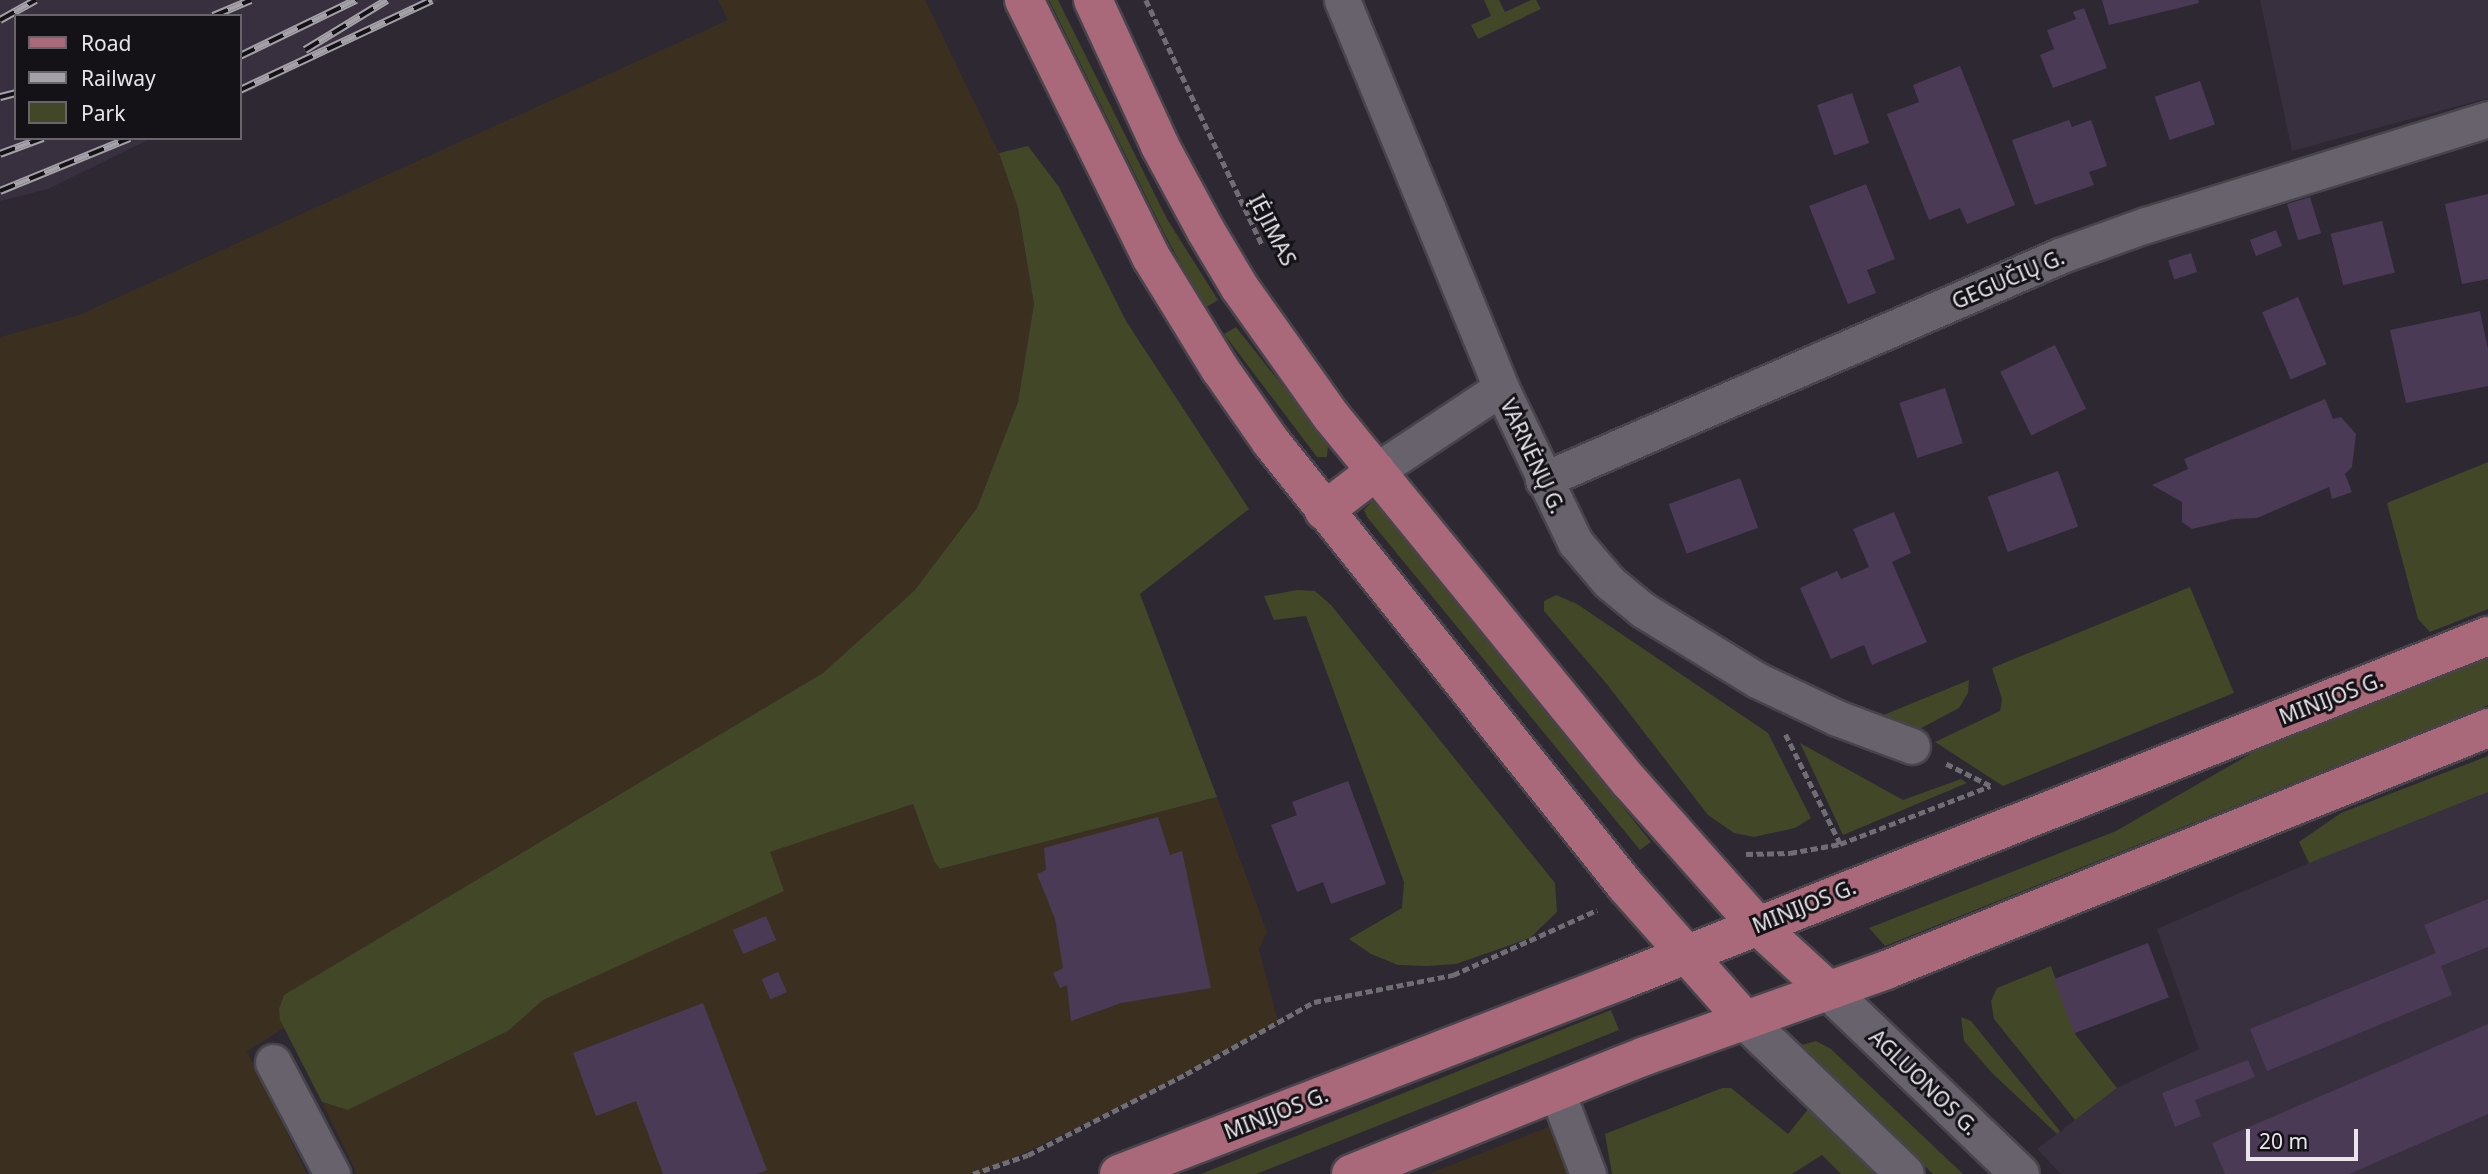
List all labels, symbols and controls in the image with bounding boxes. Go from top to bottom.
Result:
legend [14,14,242,140]
text: Road [81,29,131,57]
text: Railway [81,64,156,92]
text: Park [81,99,125,127]
street label: ĮĖJIMAS [1244,190,1302,270]
street label: GEGUČIŲ G. [1948,244,2068,314]
street label: VARNĖNŲ G. [1495,395,1571,517]
street label: MINIJOS G. [2275,667,2387,729]
street label: MINIJOS G. [1749,874,1859,938]
street label: AGLUONOS G. [1864,1024,1984,1140]
street label: MINIJOS G. [1220,1082,1332,1144]
scale bar [2250,1114,2362,1158]
text: 20 m [2259,1127,2308,1155]

